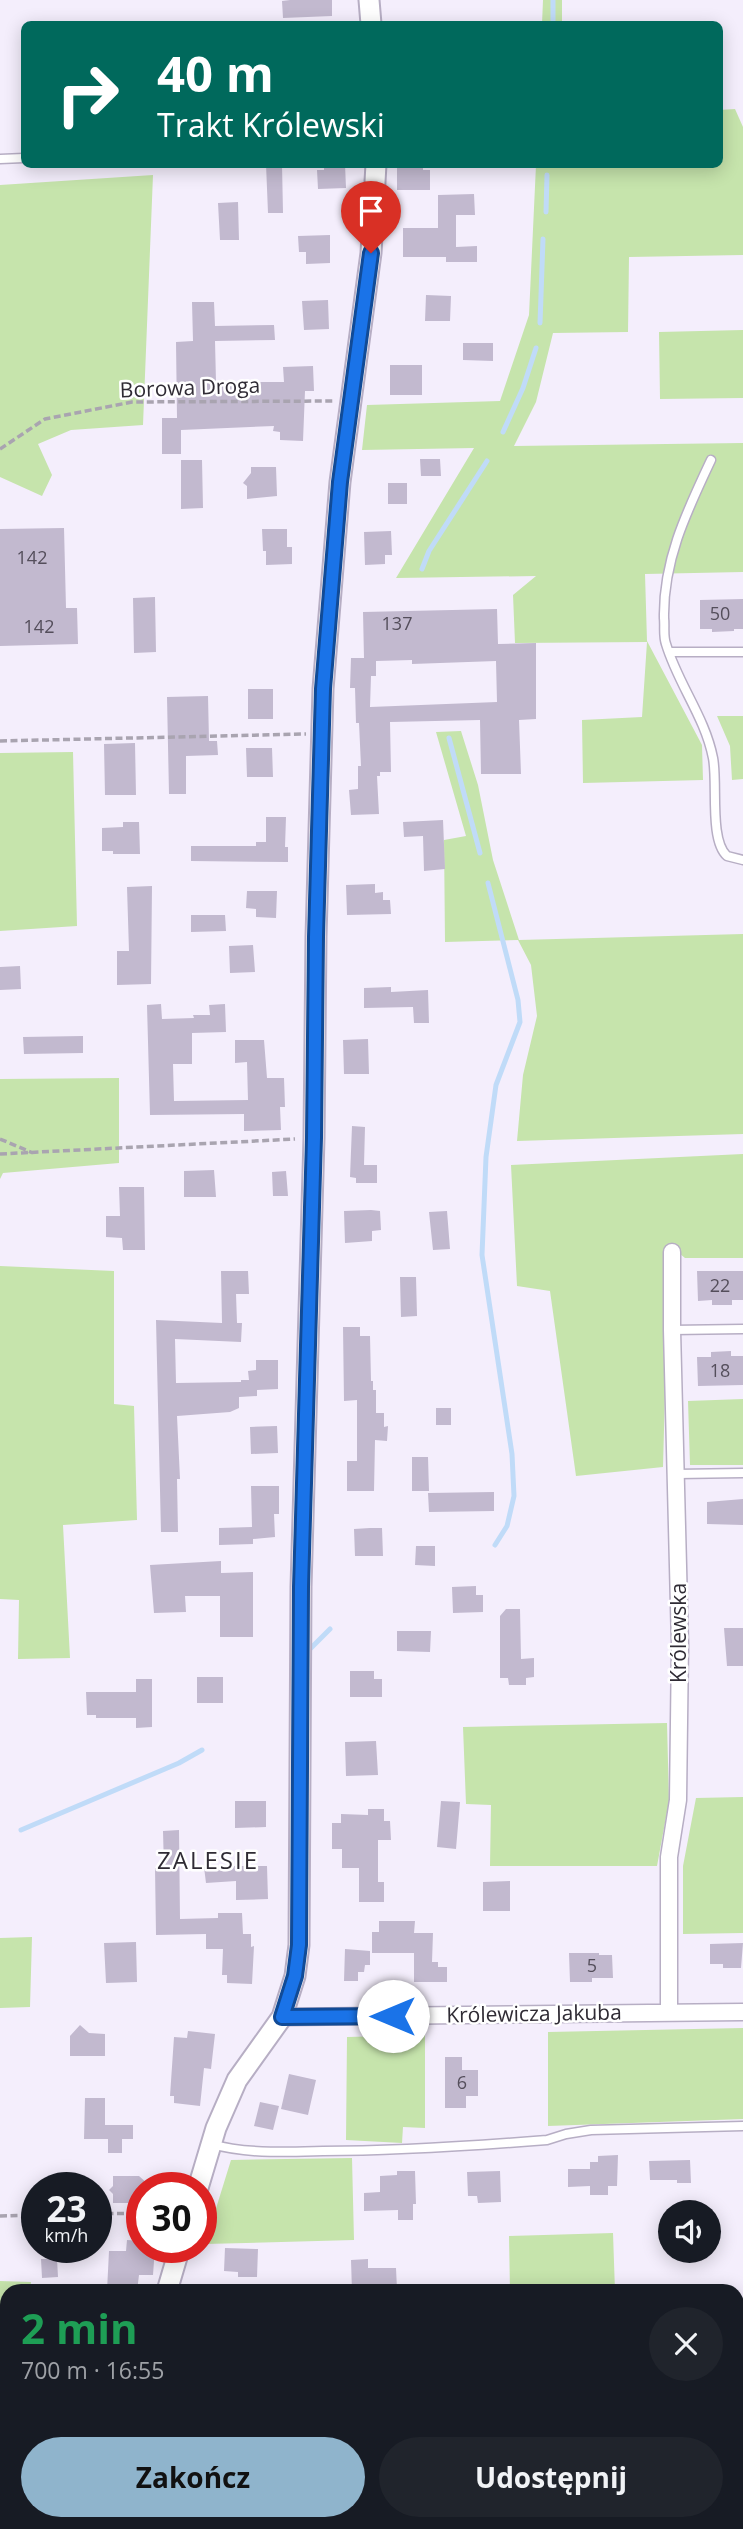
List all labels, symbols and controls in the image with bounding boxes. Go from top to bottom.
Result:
text: 40 m [157,40,274,106]
icon: right [42,49,133,140]
text: Trakt Królewski [157,103,385,146]
pin [341,181,401,253]
icon: arrive [352,192,390,230]
street label: Borowa Droga [119,371,261,403]
house number: 142 [17,545,47,569]
house number: 50 [710,601,730,625]
house number: 137 [382,611,412,635]
house number: 142 [24,614,54,638]
house number: 22 [710,1273,730,1297]
house number: 18 [710,1358,730,1382]
street label: Królewska [664,1583,692,1683]
district label: ZALESIE [157,1843,259,1876]
house number: 5 [587,1953,597,1977]
position arrow [356,1979,430,2053]
street label: Królewicza Jakuba [446,1997,622,2029]
house number: 6 [457,2070,467,2094]
speed limit sign: 30 [126,2172,217,2263]
text: 23 [46,2185,87,2232]
map controls [658,2200,721,2263]
button: sound [658,2200,721,2263]
text: km/h [45,2223,88,2247]
text: 2 min [21,2299,138,2356]
button: close [649,2307,723,2381]
text: 700 m · 16:55 [21,2354,164,2386]
button: Zakończ [21,2437,365,2517]
button: Udostępnij [379,2437,723,2517]

